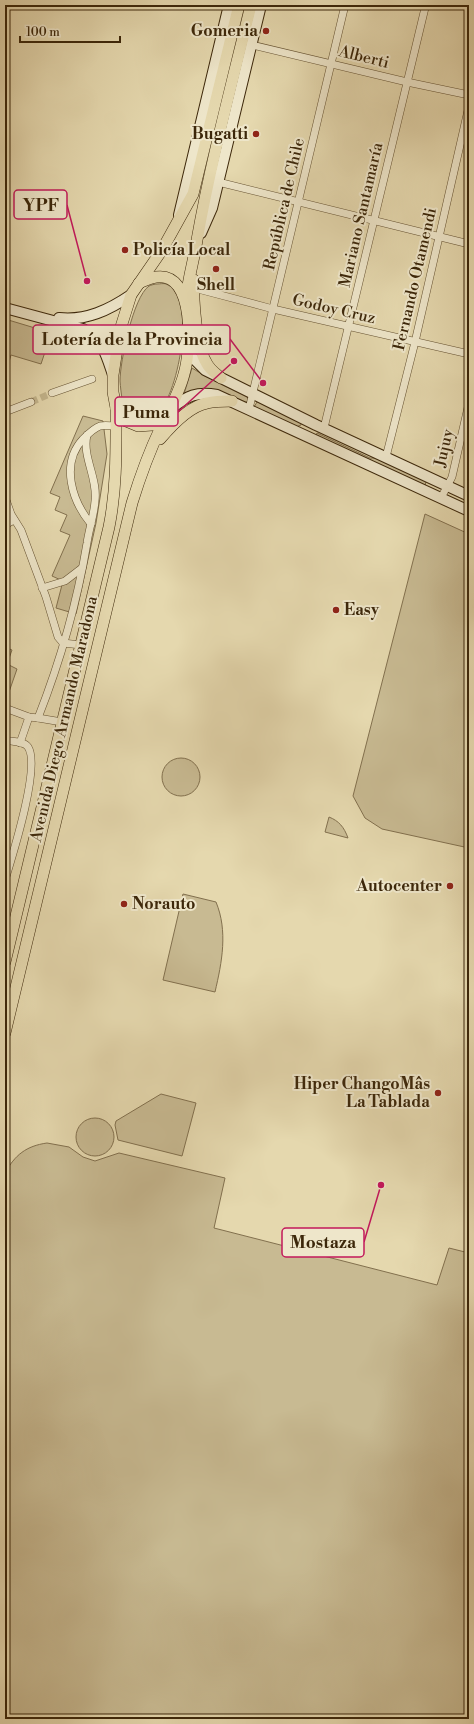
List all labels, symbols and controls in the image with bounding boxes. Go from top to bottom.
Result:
scale bar [20,18,120,44]
place label: Gomeria [191,21,258,41]
text: 100 m [26,25,60,40]
marker: Gomeria [261,26,271,36]
street label: Alberti [336,41,391,73]
place label: Bugatti [192,124,248,144]
marker: Bugatti [251,129,261,139]
street label: República de Chile [259,136,309,272]
street label: Mariano Santamaría [335,140,388,289]
callout: YPF [14,190,67,219]
text: YPF [23,195,59,217]
street label: Fernando Otamendi [389,206,441,352]
place label: Policía Local [133,240,231,260]
marker: Policía Local [120,245,130,255]
marker: Shell [211,264,221,274]
place label: Shell [197,275,236,295]
street label: Godoy Cruz [290,290,378,328]
callout: Lotería de la Provincia [33,325,230,354]
text: Lotería de la Provincia [42,329,223,351]
callout: Puma [115,397,178,426]
text: Puma [122,402,170,424]
street label: Jujuy [430,427,458,470]
street label: Avenida Diego Armando Maradona [26,593,102,845]
place label: Easy [344,600,380,620]
marker: Easy [331,605,341,615]
place label: Autocenter [355,876,442,896]
marker: Autocenter [445,881,455,891]
place label: Norauto [132,894,195,914]
marker: Norauto [119,899,129,909]
place label: Hiper ChangoMâs La Tablada [294,1074,430,1112]
marker: Hiper ChangoMâs La Tablada [433,1088,443,1098]
callout: Mostaza [282,1228,364,1257]
text: Mostaza [290,1232,357,1254]

